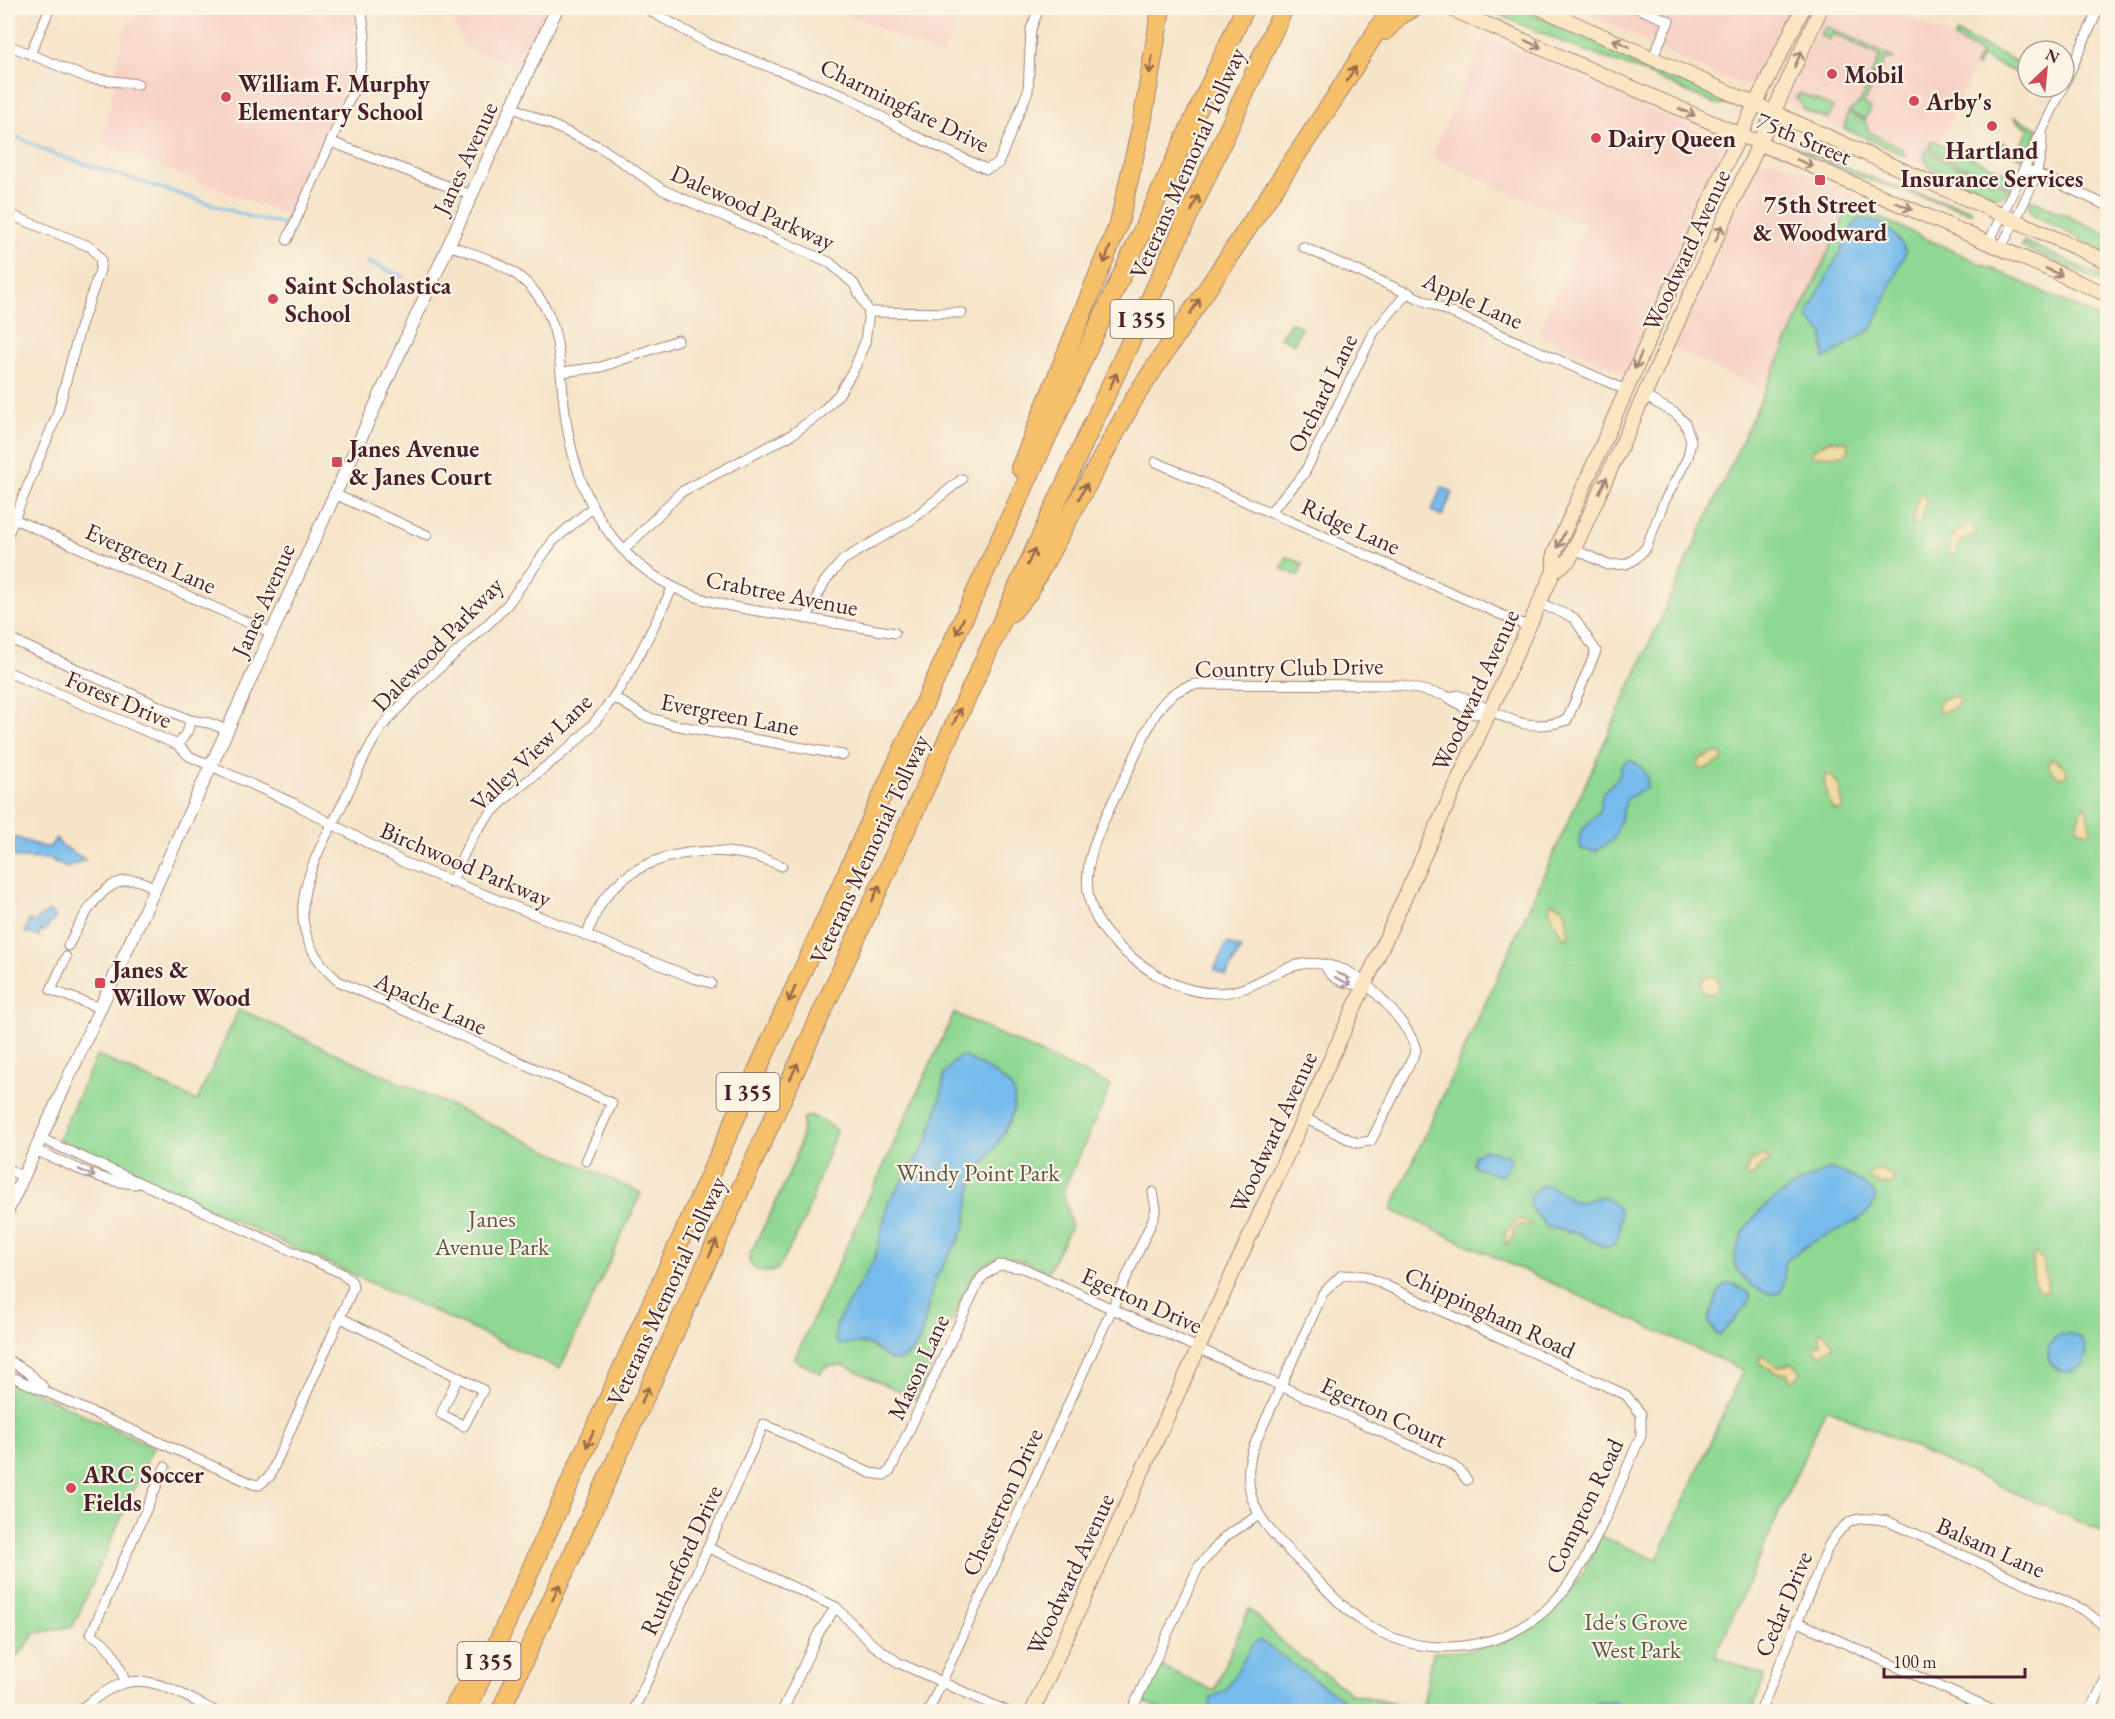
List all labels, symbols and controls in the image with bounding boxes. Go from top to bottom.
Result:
one-way arrow [1613,37,1631,48]
one-way arrow [1524,39,1542,51]
north arrow [2016,39,2076,99]
street label: Veterans Memorial Tollway [1122,42,1252,284]
text: N [2042,44,2063,68]
street label: Charmingfare Drive [815,51,995,159]
one-way arrow [1792,51,1804,69]
one-way arrow [1146,55,1157,75]
place label: Mobil [1844,59,1904,90]
one-way arrow [1344,66,1357,83]
marker: Mobil [1825,67,1839,81]
place label: William F. Murphy Elementary School [238,68,430,128]
place label: Arby's [1925,86,1992,118]
marker: William F. Murphy Elementary School [219,90,233,104]
marker: Arby's [1907,94,1921,108]
street label: Janes Avenue [424,97,505,221]
street label: 75th Street [1752,104,1857,172]
one-way arrow [1677,107,1695,118]
marker: Hartland Insurance Services [1985,119,1999,133]
place label: Dairy Queen [1608,123,1737,155]
marker: Dairy Queen [1589,131,1603,145]
place label: Hartland Insurance Services [1901,135,2083,194]
street label: Dalewood Parkway [666,157,840,257]
one-way arrow [1795,158,1814,169]
street label: Woodward Avenue [1635,164,1737,336]
marker: 75th Street & Woodward [1813,173,1827,187]
place label: 75th Street & Woodward [1753,189,1888,248]
one-way arrow [1189,195,1201,213]
one-way arrow [1895,200,1913,212]
one-way arrow [1714,224,1725,242]
one-way arrow [1101,245,1112,264]
street label: Apple Lane [1417,264,1528,336]
one-way arrow [2045,266,2063,278]
place label: Saint Scholastica School [285,270,452,329]
marker: Saint Scholastica School [266,292,280,306]
one-way arrow [1188,298,1201,315]
road number: I 355 [1110,300,1174,338]
street label: Orchard Lane [1280,328,1364,458]
one-way arrow [1632,351,1643,369]
one-way arrow [1108,372,1120,390]
place label: Janes Avenue & Janes Court [347,433,492,492]
marker: Janes Avenue & Janes Court [330,455,344,469]
one-way arrow [1598,477,1610,495]
one-way arrow [1078,483,1089,501]
street label: Ridge Lane [1297,490,1405,562]
street label: Evergreen Lane [81,515,221,601]
one-way arrow [1554,530,1566,548]
street label: Janes Avenue [223,538,302,663]
one-way arrow [1025,549,1037,567]
street label: Crabtree Avenue [703,563,861,623]
street label: Dalewood Parkway [365,570,510,718]
street label: Woodward Avenue [1424,604,1526,776]
one-way arrow [954,616,965,634]
street label: Country Club Drive [1194,650,1384,684]
street label: Forest Drive [61,663,177,735]
street label: Evergreen Lane [658,685,802,743]
street label: Valley View Lane [464,686,598,818]
one-way arrow [952,708,963,726]
street label: Veterans Memorial Tollway [802,729,936,969]
street label: Birchwood Parkway [376,814,557,914]
one-way arrow [870,885,882,903]
place label: Janes & Willow Wood [110,954,251,1013]
street label: Apache Lane [369,964,492,1042]
one-way arrow [1333,975,1351,987]
marker: Janes & Willow Wood [93,976,107,990]
one-way arrow [786,985,797,1003]
street label: Woodward Avenue [1222,1046,1324,1218]
one-way arrow [789,1062,800,1080]
road number: I 355 [716,1073,780,1111]
park label: Windy Point Park [896,1157,1060,1188]
one-way arrow [77,1167,95,1179]
street label: Veterans Memorial Tollway [599,1171,733,1411]
park label: Janes Avenue Park [434,1203,550,1262]
one-way arrow [707,1239,719,1257]
street label: Chippingham Road [1400,1259,1581,1365]
street label: Egerton Drive [1077,1260,1207,1340]
street label: Mason Lane [880,1309,956,1425]
street label: Egerton Court [1316,1369,1452,1455]
one-way arrow [639,1386,651,1404]
street label: Chesterton Drive [954,1423,1050,1581]
one-way arrow [583,1430,595,1448]
street label: Compton Road [1538,1432,1631,1579]
place label: ARC Soccer Fields [82,1459,204,1518]
street label: Rutherford Drive [633,1480,729,1640]
marker: ARC Soccer Fields [64,1481,78,1495]
street label: Woodward Avenue [1019,1488,1121,1660]
street label: Balsam Lane [1932,1509,2050,1585]
street label: Cedar Drive [1747,1546,1819,1662]
one-way arrow [551,1583,562,1601]
park label: Ide's Grove West Park [1584,1606,1688,1665]
scale bar [1884,1641,2025,1679]
road number: I 355 [458,1642,520,1680]
text: 100 m [1893,1650,1937,1673]

